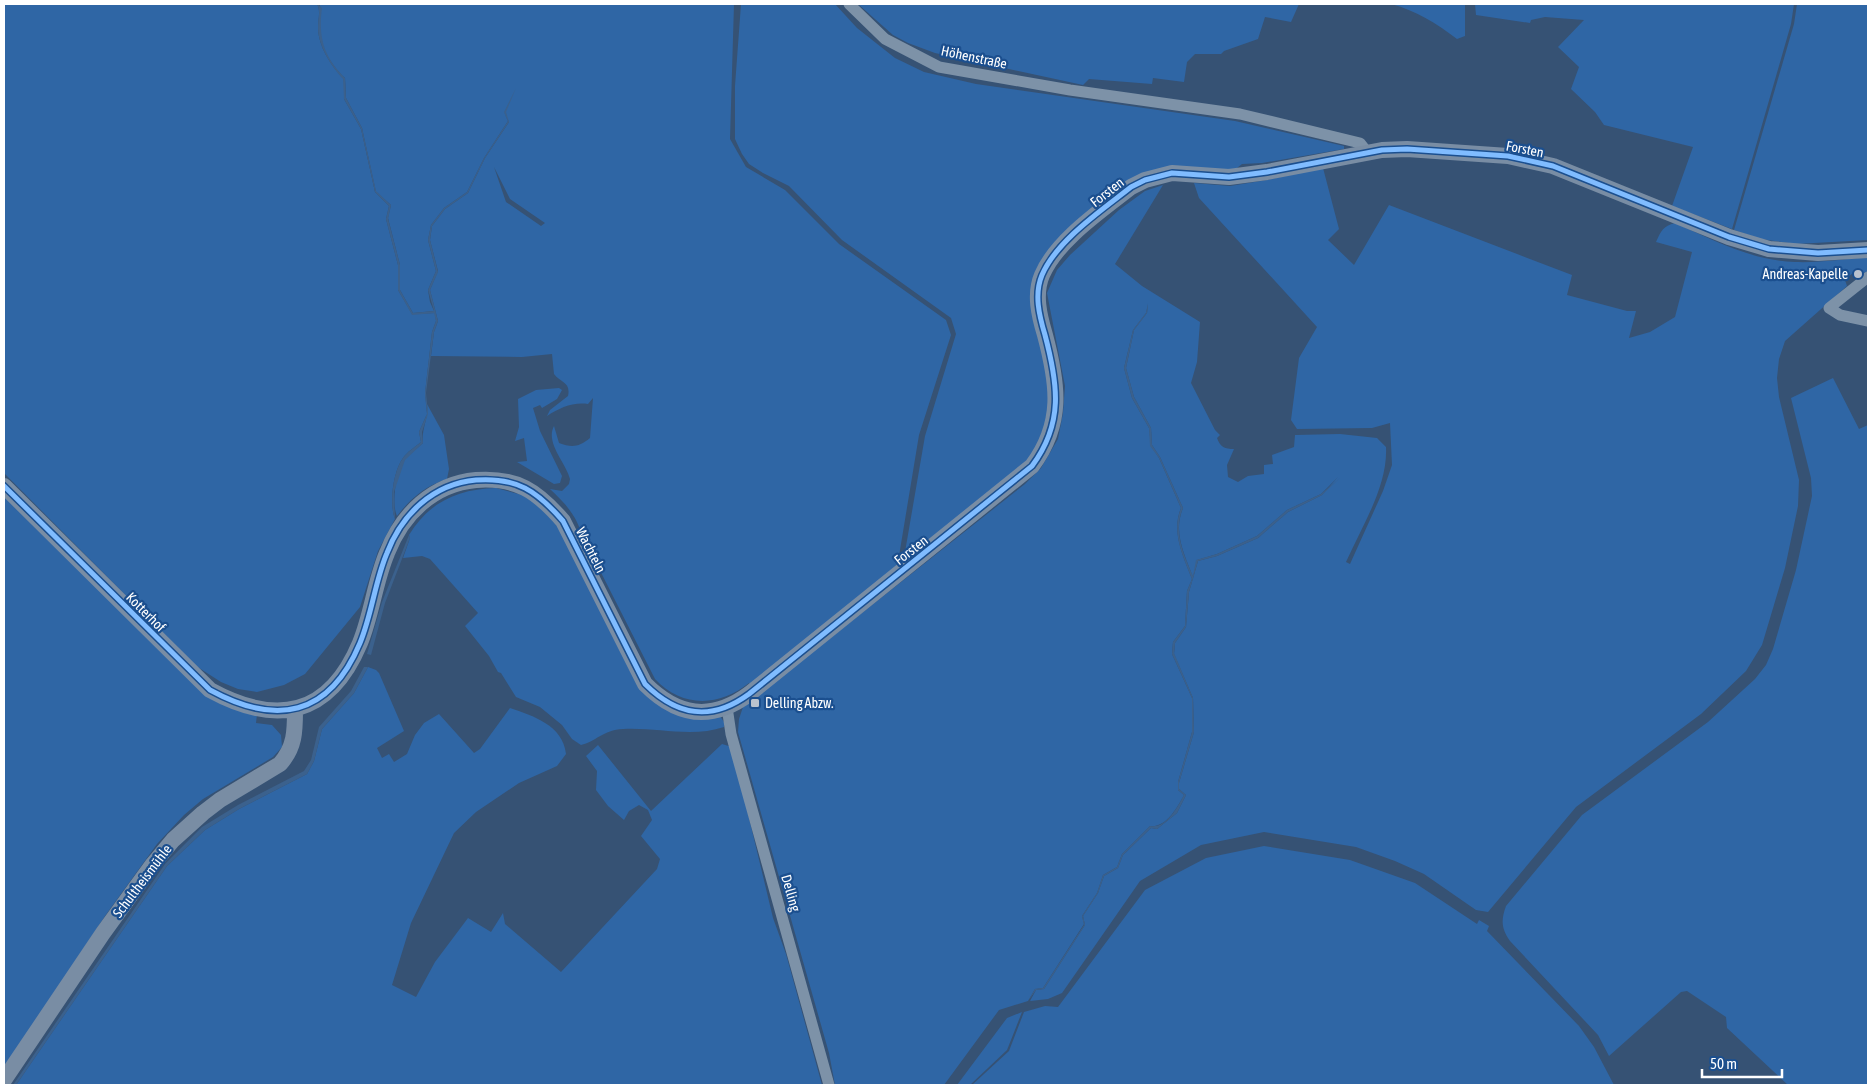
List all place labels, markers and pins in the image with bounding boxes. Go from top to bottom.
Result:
place label: Andreas-Kapelle [1763,266,1848,282]
marker: Andreas-Kapelle [1852,268,1864,280]
place label: Delling Abzw. [765,695,833,711]
marker: Delling Abzw. [749,697,761,709]

